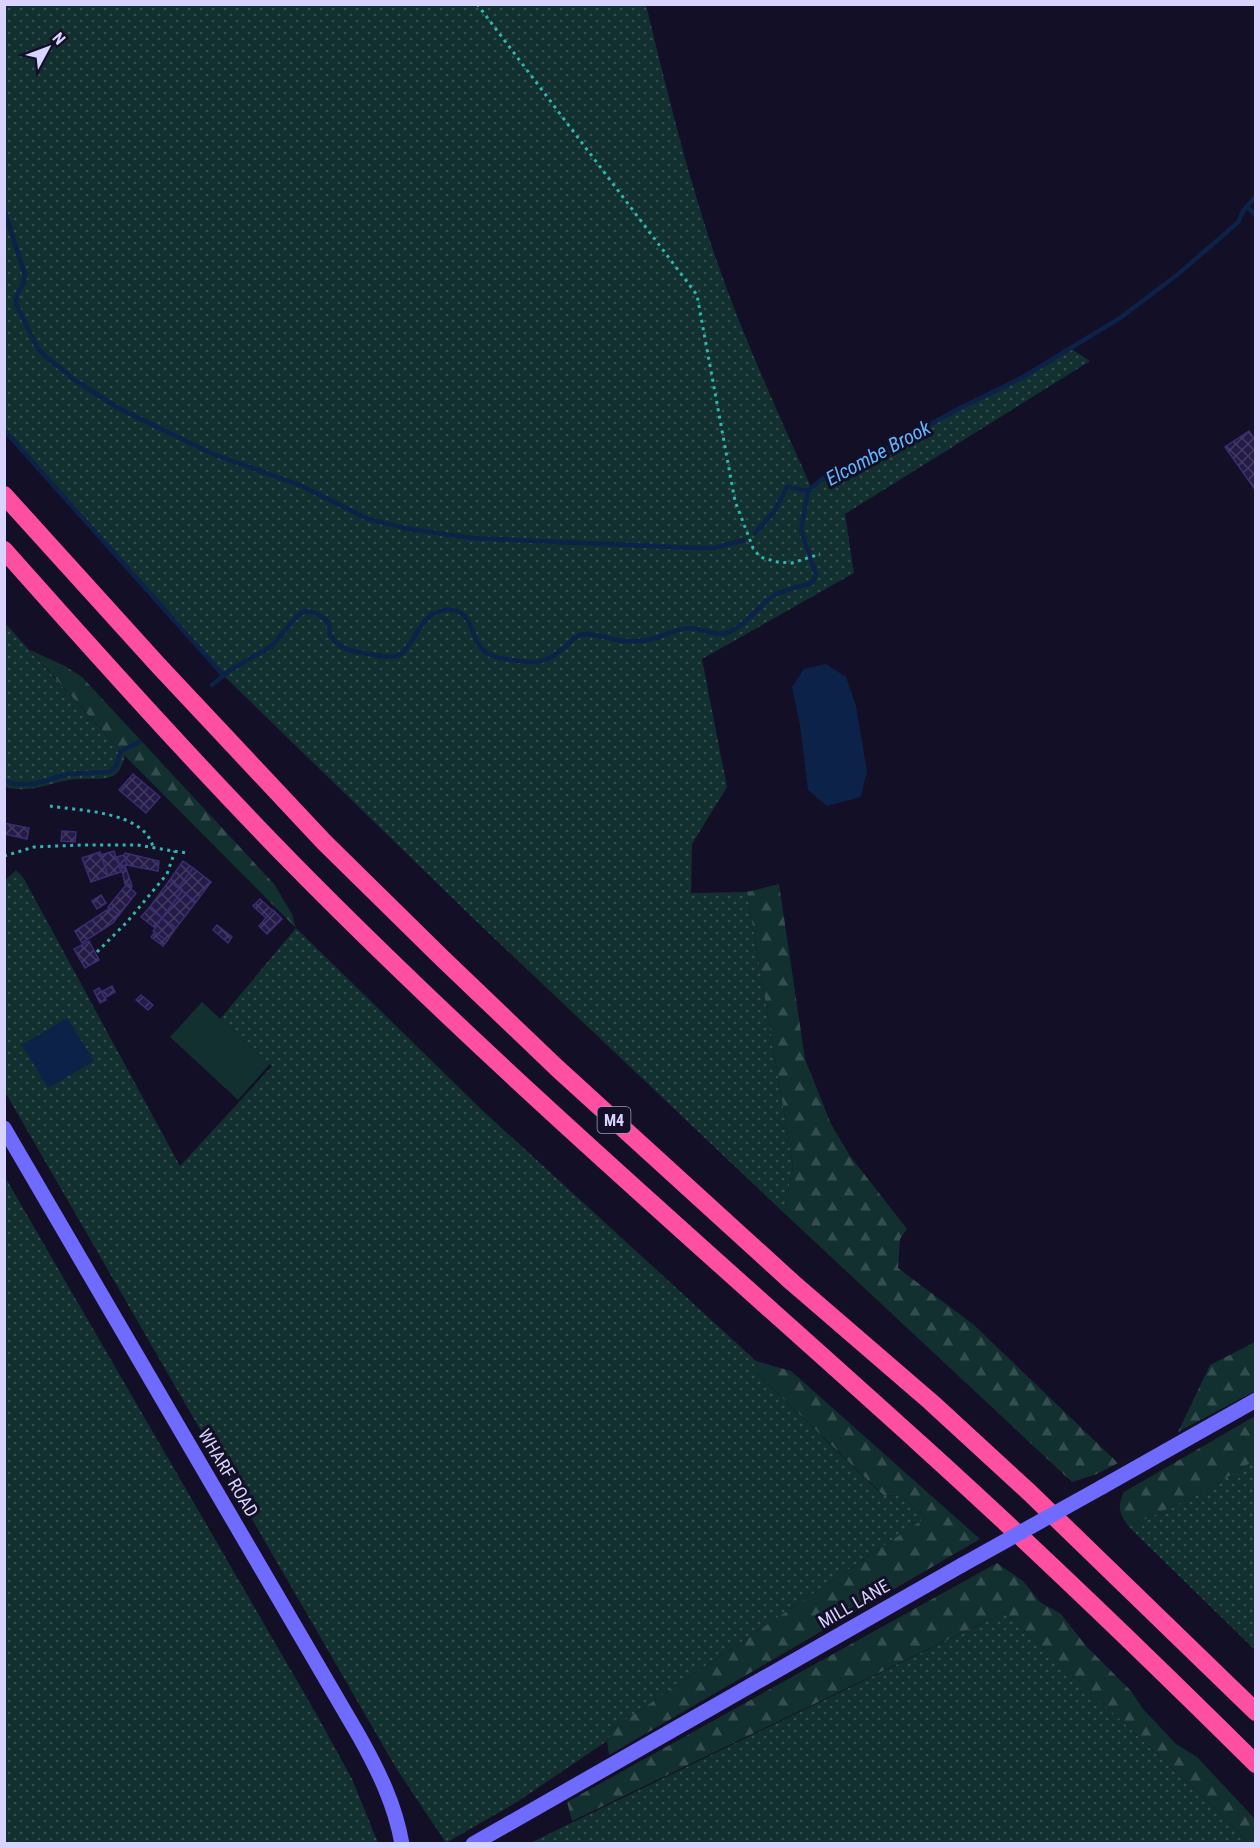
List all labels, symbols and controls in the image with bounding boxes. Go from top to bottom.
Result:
north arrow [18,18,78,78]
text: N [49,29,69,48]
water label: Elcombe Brook [822,415,936,491]
road number: M4 [598,1107,630,1133]
street label: WHARF ROAD [194,1425,263,1520]
street label: MILL LANE [814,1575,893,1632]

